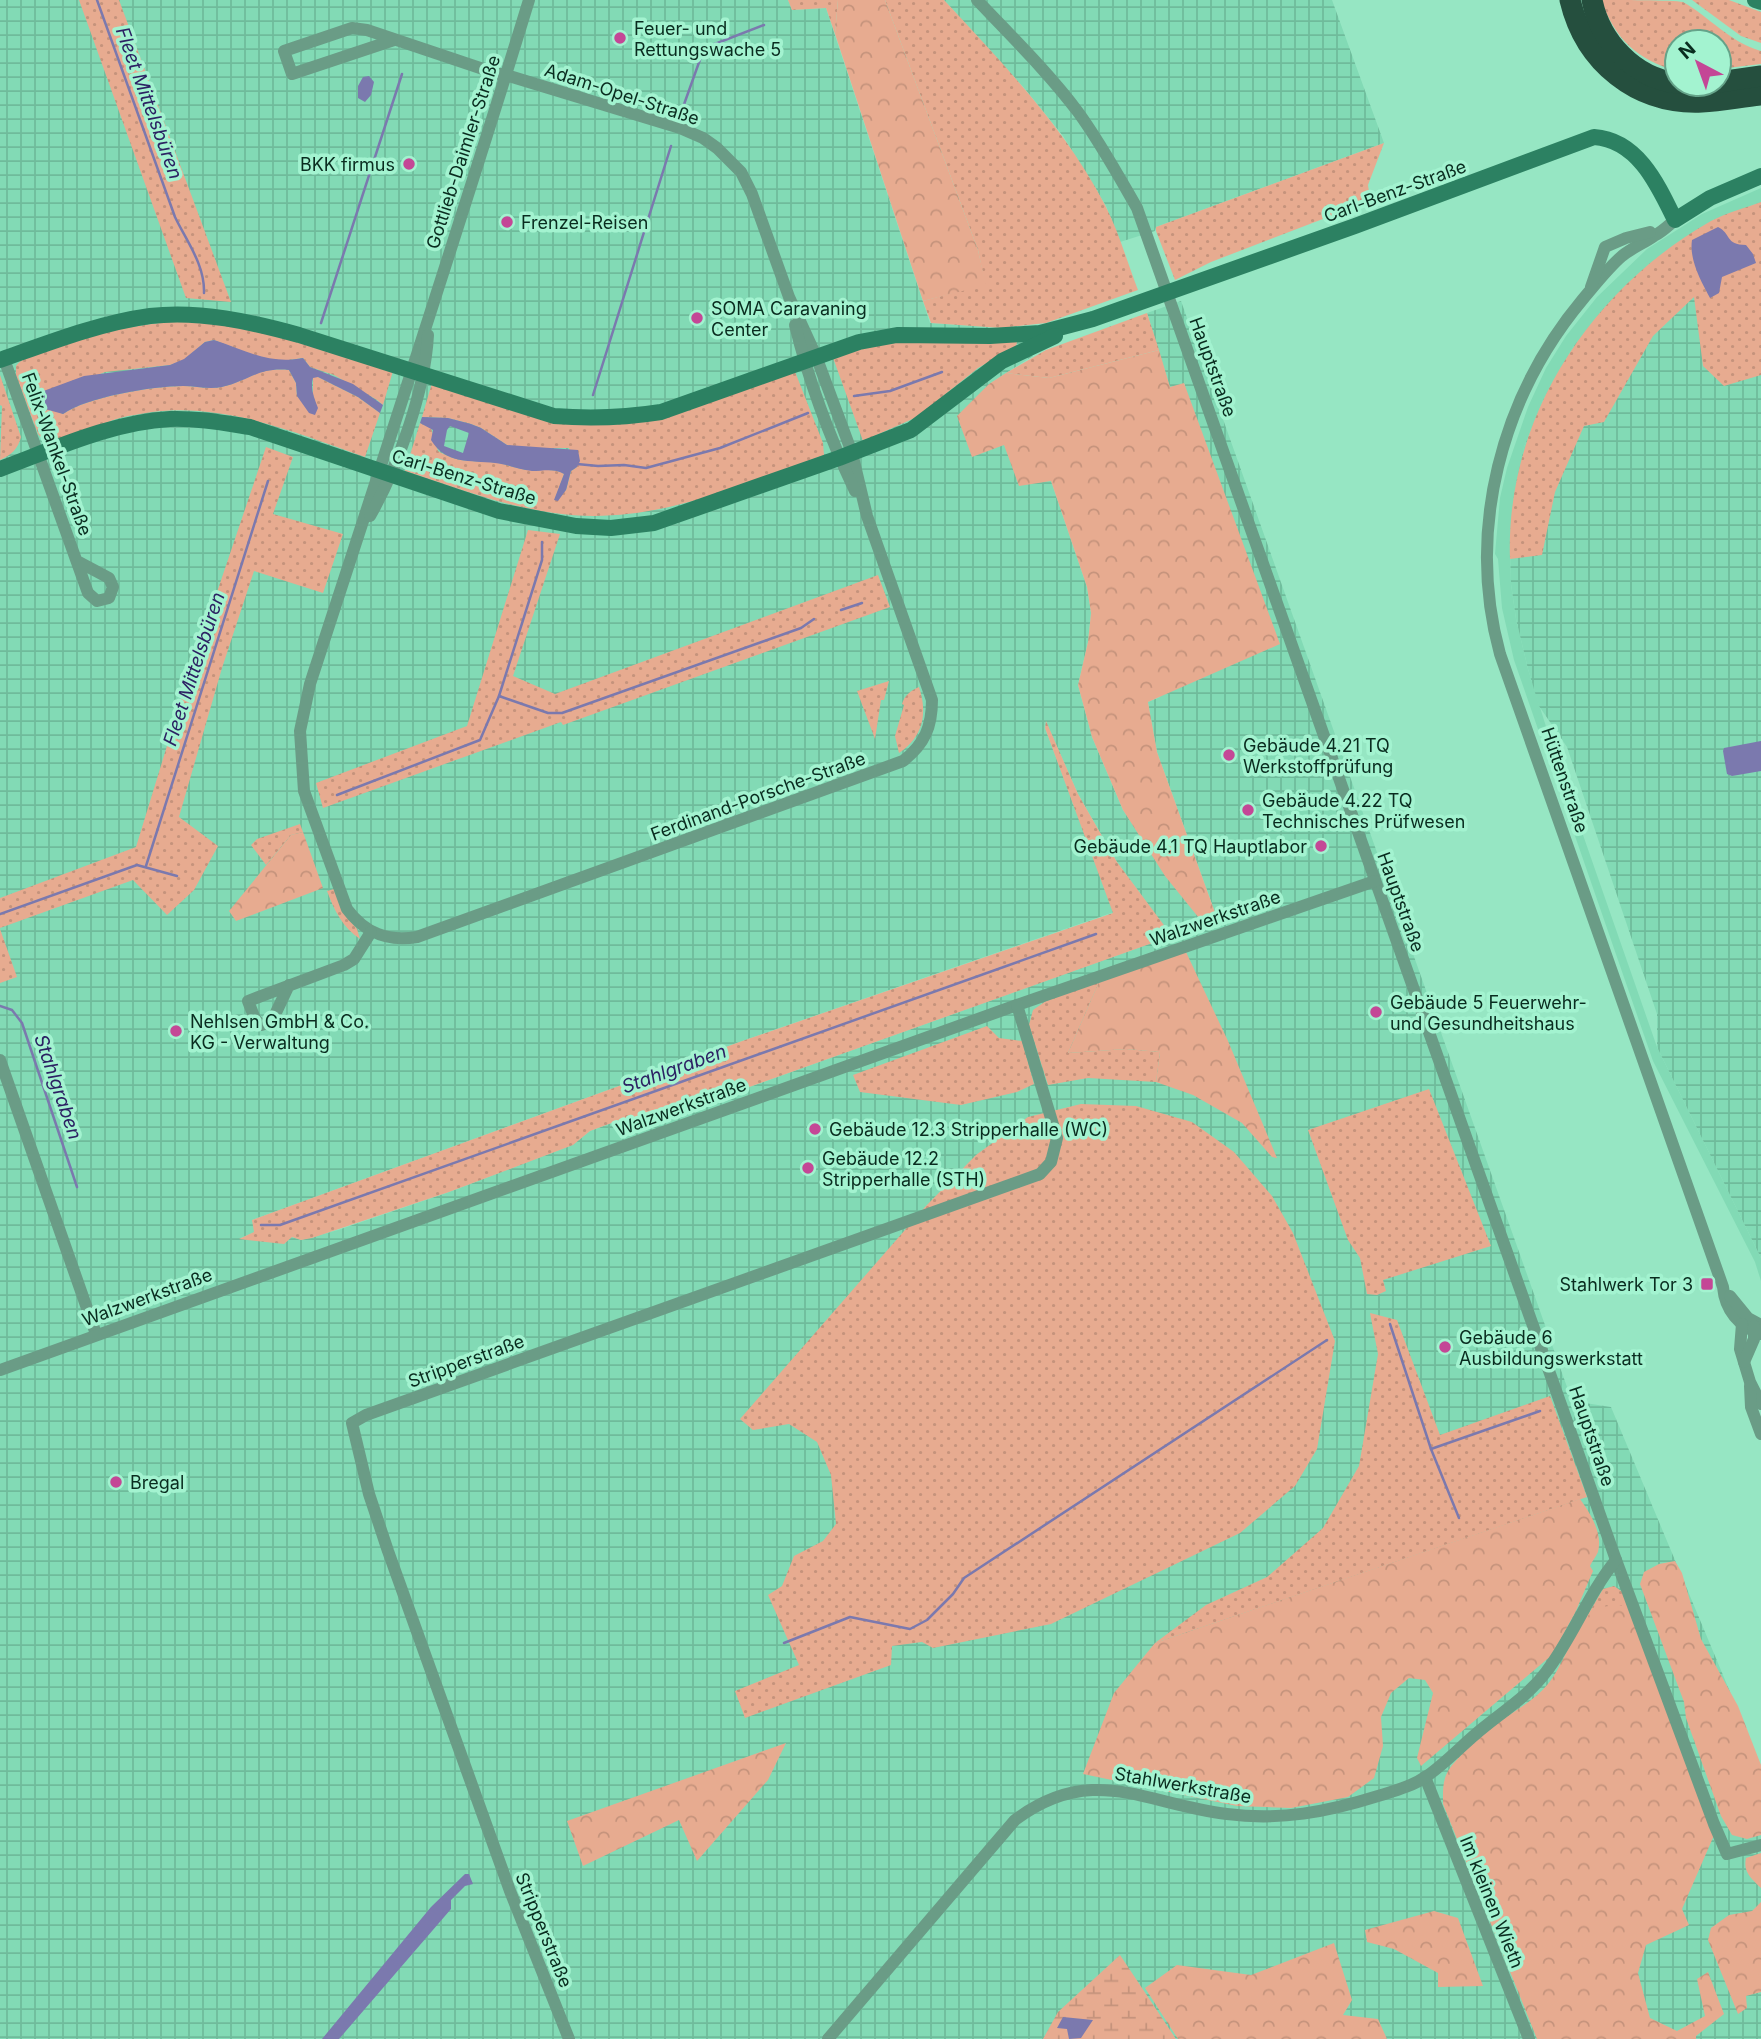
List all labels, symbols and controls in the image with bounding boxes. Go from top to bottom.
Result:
place label: Feuer- und Rettungswache 5 [634,18,781,60]
water label: Fleet Mittelsbüren [111,24,187,182]
north arrow [1663,28,1733,98]
marker: Feuer- und Rettungswache 5 [612,30,628,46]
text: N [1674,37,1700,64]
street label: Gottlieb-Daimler-Straße [422,53,504,251]
street label: Adam-Opel-Straße [542,59,702,129]
place label: BKK firmus [300,154,395,175]
street label: Carl-Benz-Straße [1321,155,1469,227]
marker: BKK firmus [401,156,417,172]
place label: Frenzel-Reisen [521,212,648,233]
marker: Frenzel-Reisen [499,214,515,230]
place label: SOMA Caravaning Center [711,298,867,340]
marker: SOMA Caravaning Center [689,310,705,326]
street label: Hauptstraße [1185,314,1241,420]
street label: Felix-Wankel-Straße [18,370,96,538]
street label: Carl-Benz-Straße [389,445,539,509]
water label: Fleet Mittelsbüren [158,589,230,749]
street label: Hüttenstraße [1537,724,1593,836]
place label: Gebäude 4.21 TQ Werkstoffprüfung [1243,735,1393,777]
street label: Ferdinand-Porsche-Straße [648,747,868,845]
marker: Gebäude 4.21 TQ Werkstoffprüfung [1221,747,1237,763]
place label: Gebäude 4.22 TQ Technisches Prüfwesen [1262,790,1465,832]
marker: Gebäude 4.22 TQ Technisches Prüfwesen [1240,802,1256,818]
place label: Gebäude 4.1 TQ Hauptlabor [1074,836,1307,857]
marker: Gebäude 4.1 TQ Hauptlabor [1313,838,1329,854]
street label: Hauptstraße [1373,849,1429,955]
street label: Walzwerkstraße [1147,886,1283,950]
place label: Gebäude 5 Feuerwehr- und Gesundheitshaus [1390,992,1587,1034]
marker: Gebäude 5 Feuerwehr- und Gesundheitshaus [1368,1004,1384,1020]
place label: Nehlsen GmbH & Co. KG - Verwaltung [190,1011,369,1053]
marker: Nehlsen GmbH & Co. KG - Verwaltung [168,1023,184,1039]
water label: Stahlgraben [29,1031,87,1143]
water label: Stahlgraben [619,1039,729,1099]
street label: Walzwerkstraße [613,1074,749,1140]
place label: Gebäude 12.3 Stripperhalle (WC) [829,1119,1108,1140]
marker: Gebäude 12.3 Stripperhalle (WC) [807,1121,823,1137]
place label: Gebäude 12.2 Stripperhalle (STH) [822,1148,985,1190]
marker: Gebäude 12.2 Stripperhalle (STH) [800,1160,816,1176]
street label: Walzwerkstraße [79,1264,215,1330]
place label: Stahlwerk Tor 3 [1560,1274,1693,1295]
marker: Stahlwerk Tor 3 [1699,1276,1715,1292]
place label: Gebäude 6 Ausbildungswerkstatt [1459,1327,1643,1369]
street label: Stripperstraße [405,1330,527,1392]
marker: Gebäude 6 Ausbildungswerkstatt [1437,1339,1453,1355]
street label: Hauptstraße [1565,1383,1619,1489]
place label: Bregal [130,1472,184,1493]
marker: Bregal [108,1474,124,1490]
street label: Stahlwerkstraße [1113,1763,1253,1807]
street label: Im kleinen Wieth [1456,1833,1528,1971]
street label: Stripperstraße [511,1869,577,1991]

